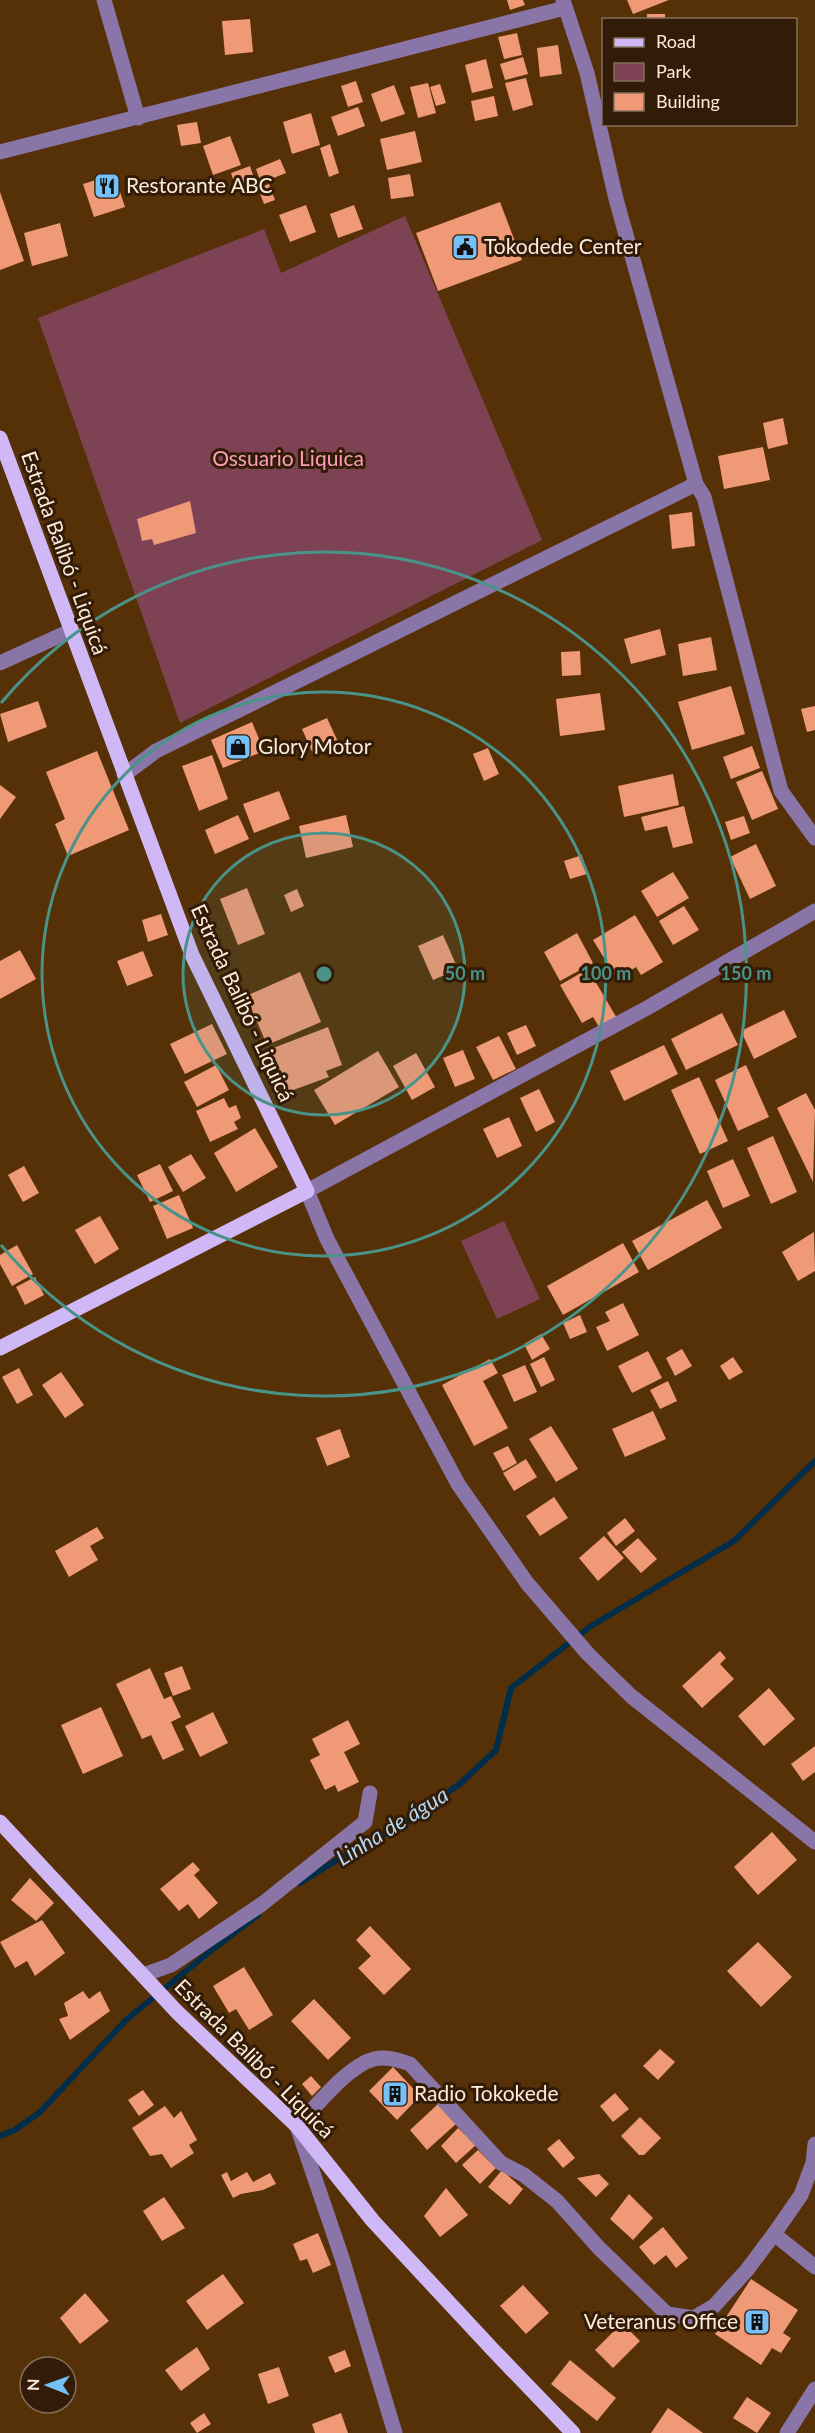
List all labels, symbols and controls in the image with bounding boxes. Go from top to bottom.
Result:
legend [602,18,797,126]
text: Road [656,30,696,52]
text: Park [656,60,692,82]
text: Building [656,90,720,112]
restaurant icon: Restorante ABC [92,171,122,201]
place label: Restorante ABC [126,172,273,197]
public building icon: Tokodede Center [450,232,480,262]
place label: Tokodede Center [484,233,642,258]
park label: Ossuario Liquica [212,445,364,470]
street label: Estrada Balibó - Liquicá [17,447,114,658]
shop icon: Glory Motor [223,732,253,762]
place label: Glory Motor [258,733,372,758]
street label: Estrada Balibó - Liquicá [187,900,300,1105]
text: 50 m [445,962,485,984]
text: 100 m [581,962,631,984]
text: 150 m [721,962,771,984]
centre of rings [314,964,334,984]
water label: Linha de água [331,1780,453,1871]
street label: Estrada Balibó - Liquicá [170,1973,340,2143]
building icon: Radio Tokokede [380,2079,410,2109]
place label: Radio Tokokede [414,2080,559,2105]
building icon: Veteranus Office [742,2307,772,2337]
place label: Veteranus Office [584,2308,738,2333]
north arrow [18,2355,78,2415]
text: N [23,2378,42,2391]

